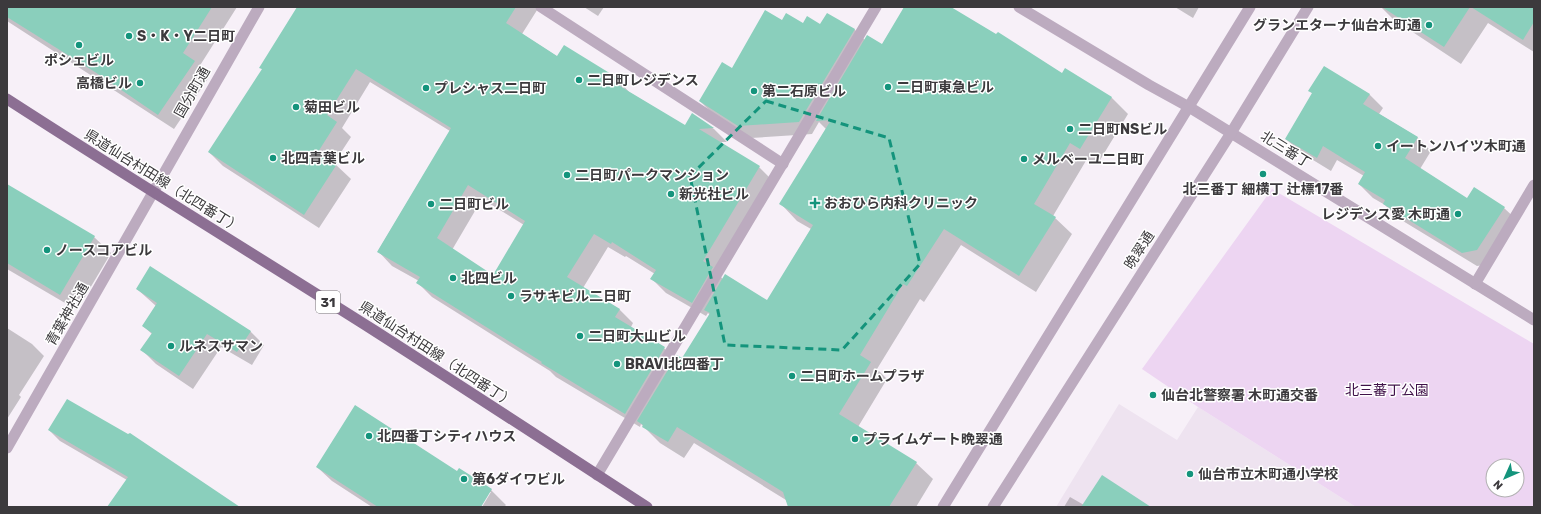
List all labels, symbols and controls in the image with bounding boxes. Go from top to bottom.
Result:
place label: グランエターナ仙台木町通 [1253,17,1421,34]
marker: グランエターナ仙台木町通 [1424,20,1434,30]
place label: S・K・Y二日町 [137,28,235,45]
marker: S・K・Y二日町 [124,31,134,41]
marker: ポシェビル [74,40,84,50]
place label: ポシェビル [44,52,114,69]
street label: 国分町通 [171,64,214,121]
place label: 二日町レジデンス [587,72,699,89]
place label: 高橋ビル [76,75,132,92]
marker: 二日町レジデンス [574,75,584,85]
marker: 高橋ビル [135,78,145,88]
place label: 二日町東急ビル [896,79,994,96]
place label: プレシャス二日町 [434,80,546,97]
marker: 二日町東急ビル [883,82,893,92]
marker: プレシャス二日町 [421,83,431,93]
place label: 第二石原ビル [762,83,846,100]
marker: 第二石原ビル [749,86,759,96]
place label: 菊田ビル [304,99,360,116]
marker: 菊田ビル [291,102,301,112]
place label: 二日町NSビル [1078,121,1167,138]
marker: 二日町NSビル [1065,124,1075,134]
street label: 県道仙台村田線（北四番丁） [81,126,244,237]
street label: 北三番丁 [1257,127,1314,171]
place label: イートンハイツ木町通 [1386,138,1526,155]
marker: イートンハイツ木町通 [1373,141,1383,151]
place label: 北四青葉ビル [281,150,365,167]
place label: メルベーユ二日町 [1032,151,1144,168]
marker: 北四青葉ビル [268,153,278,163]
marker: メルベーユ二日町 [1019,154,1029,164]
place label: 二日町パークマンション [575,167,729,184]
marker: 北三番丁 細横丁 辻標17番 [1258,169,1268,179]
marker: 二日町パークマンション [562,170,572,180]
place label: 北三番丁 細横丁 辻標17番 [1183,181,1343,198]
place label: 新光社ビル [679,186,749,203]
marker: 新光社ビル [666,189,676,199]
place label: おおひら内科クリニック [824,195,978,212]
place label: 二日町ビル [439,196,509,213]
marker: おおひら内科クリニック [809,197,821,209]
marker: 二日町ビル [426,199,436,209]
place label: レジデンス愛 木町通 [1321,206,1450,223]
marker: レジデンス愛 木町通 [1453,209,1463,219]
street label: 晩翠通 [1121,228,1158,273]
place label: ノースコアビル [55,242,152,259]
marker: ノースコアビル [42,245,52,255]
place label: 北四ビル [461,270,517,287]
marker: 北四ビル [448,273,458,283]
street label: 青葉神社通 [43,280,92,349]
place label: ラサキビル二日町 [519,288,631,305]
road number: 31 [316,291,340,313]
marker: ラサキビル二日町 [506,291,516,301]
street label: 県道仙台村田線（北四番丁） [356,298,518,411]
place label: 二日町大山ビル [588,328,686,345]
marker: 二日町大山ビル [575,331,585,341]
place label: ルネスサマン [179,338,263,355]
marker: ルネスサマン [166,341,176,351]
place label: BRAVI北四番丁 [625,356,724,373]
marker: BRAVI北四番丁 [612,359,622,369]
place label: 二日町ホームプラザ [800,368,925,385]
marker: 二日町ホームプラザ [787,371,797,381]
park label: 北三蕃丁公園 [1345,382,1429,399]
place label: 仙台北警察署 木町通交番 [1161,387,1318,404]
marker: 仙台北警察署 木町通交番 [1148,390,1158,400]
place label: 北四番丁シティハウス [377,428,516,445]
marker: 北四番丁シティハウス [364,431,374,441]
place label: プライムゲート晩翠通 [863,431,1003,448]
marker: プライムゲート晩翠通 [850,434,860,444]
north arrow [1485,458,1525,498]
place label: 仙台市立木町通小学校 [1198,466,1338,483]
marker: 仙台市立木町通小学校 [1185,469,1195,479]
place label: 第6ダイワビル [472,471,565,488]
marker: 第6ダイワビル [459,474,469,484]
text: N [1491,477,1506,492]

